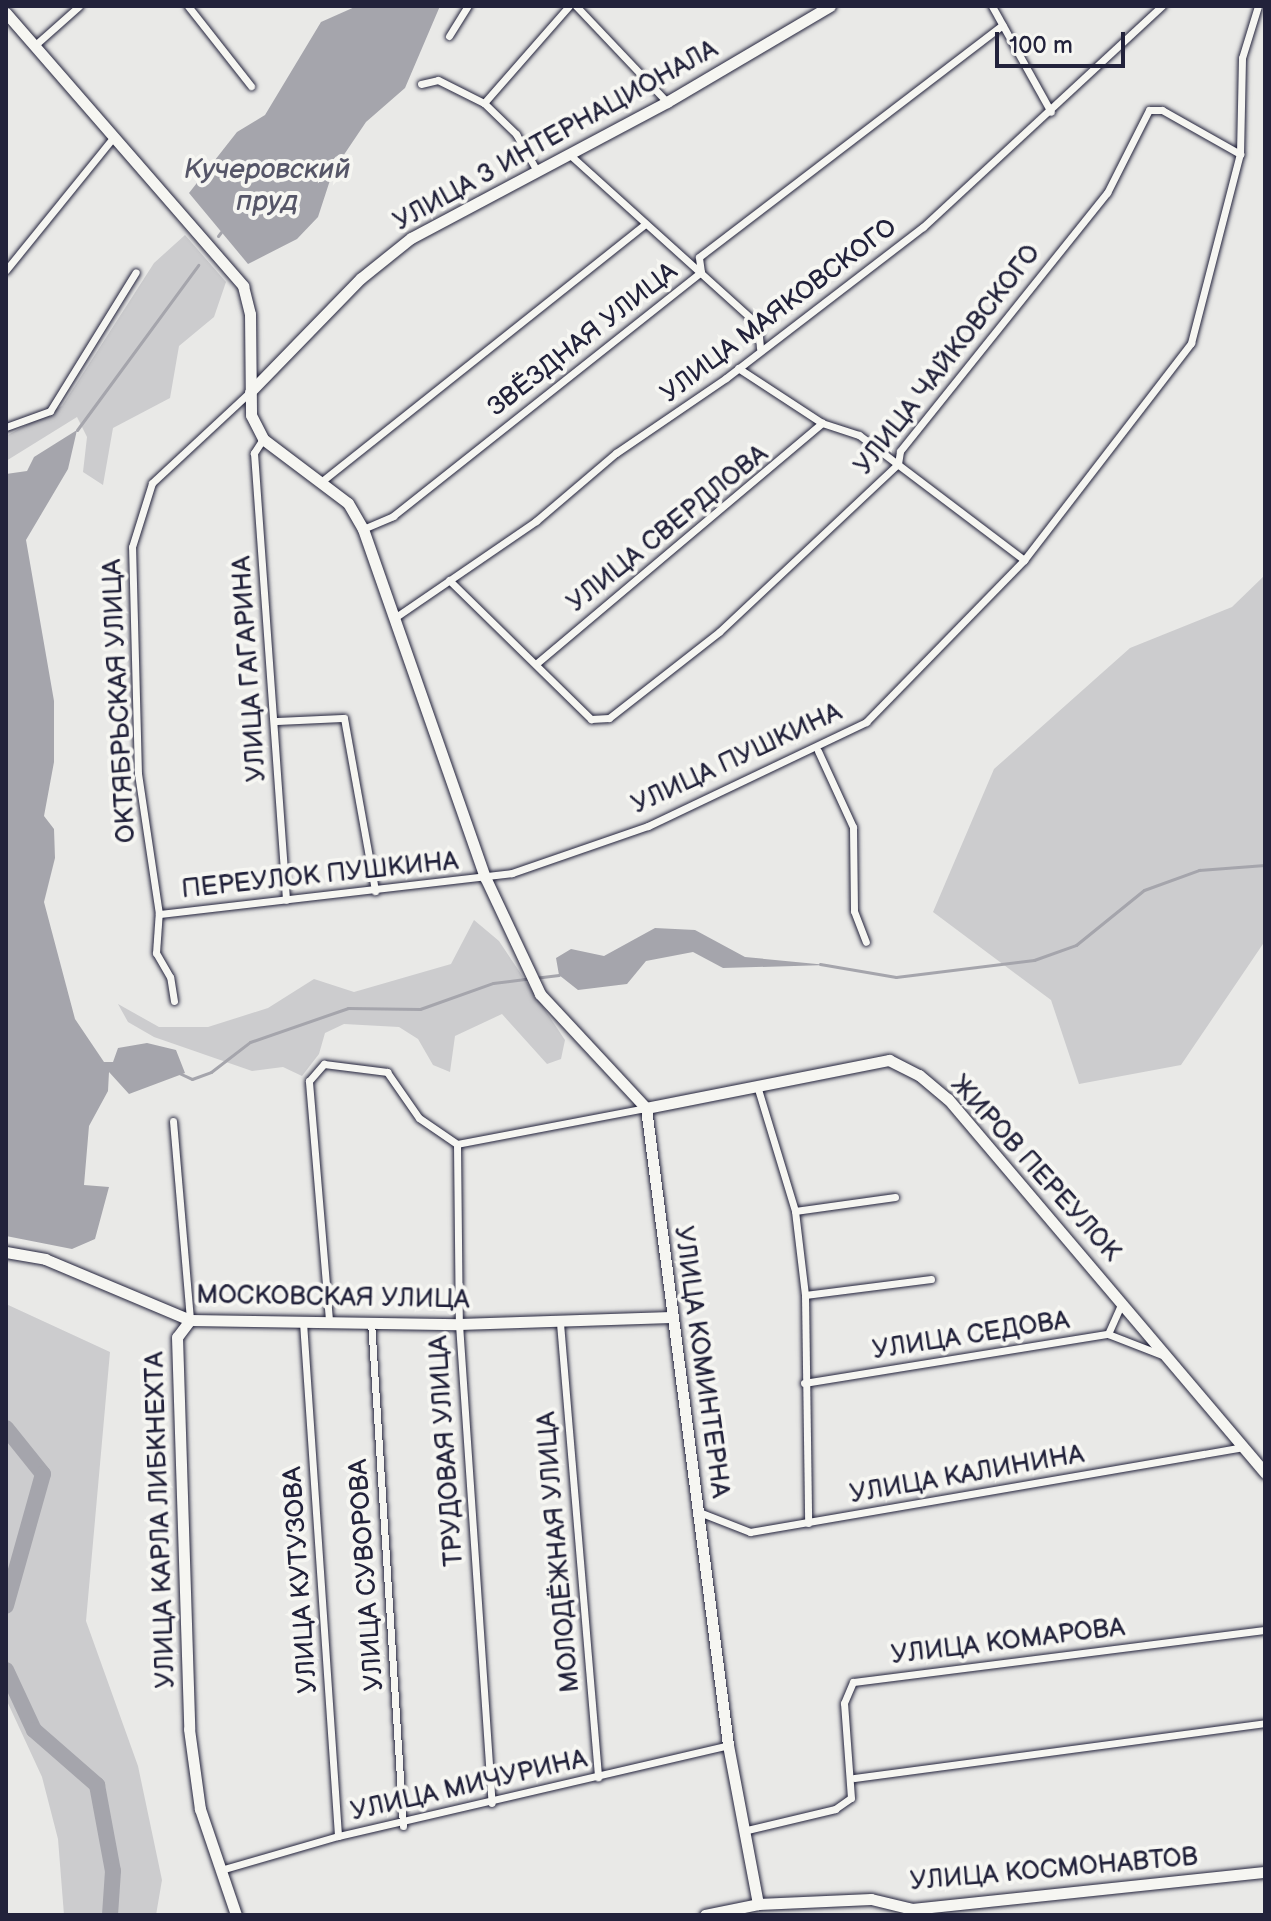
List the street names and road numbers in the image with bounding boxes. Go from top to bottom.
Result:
street label: УЛИЦА 3 ИНТЕРНАЦИОНАЛА [389,34,723,238]
street label: УЛИЦА МАЯКОВСКОГО [655,212,903,410]
street label: УЛИЦА ЧАЙКОВСКОГО [848,239,1048,481]
street label: ЗВЁЗДНАЯ УЛИЦА [482,256,684,424]
street label: УЛИЦА СВЕРДЛОВА [562,439,774,619]
street label: УЛИЦА ГАГАРИНА [227,555,273,783]
street label: ОКТЯБРЬСКАЯ УЛИЦА [97,558,143,844]
street label: УЛИЦА ПУШКИНА [627,697,847,821]
street label: ПЕРЕУЛОК ПУШКИНА [180,846,460,906]
street label: ЖИРОВ ПЕРЕУЛОК [943,1070,1127,1268]
street label: УЛИЦА КОМИНТЕРНА [666,1224,736,1500]
street label: МОСКОВСКАЯ УЛИЦА [196,1280,470,1316]
street label: УЛИЦА СЕДОВА [870,1305,1072,1367]
street label: ТРУДОВАЯ УЛИЦА [423,1335,471,1567]
street label: УЛИЦА КАРЛА ЛИБКНЕХТА [140,1351,182,1689]
street label: МОЛОДЁЖНАЯ УЛИЦА [531,1410,587,1694]
street label: УЛИЦА КАЛИНИНА [847,1439,1087,1511]
street label: УЛИЦА СУВОРОВА [343,1458,391,1692]
street label: УЛИЦА КУТУЗОВА [278,1465,324,1695]
street label: УЛИЦА КОМАРОВА [889,1612,1127,1672]
street label: УЛИЦА МИЧУРИНА [348,1744,590,1828]
street label: УЛИЦА КОСМОНАВТОВ [909,1842,1199,1898]

